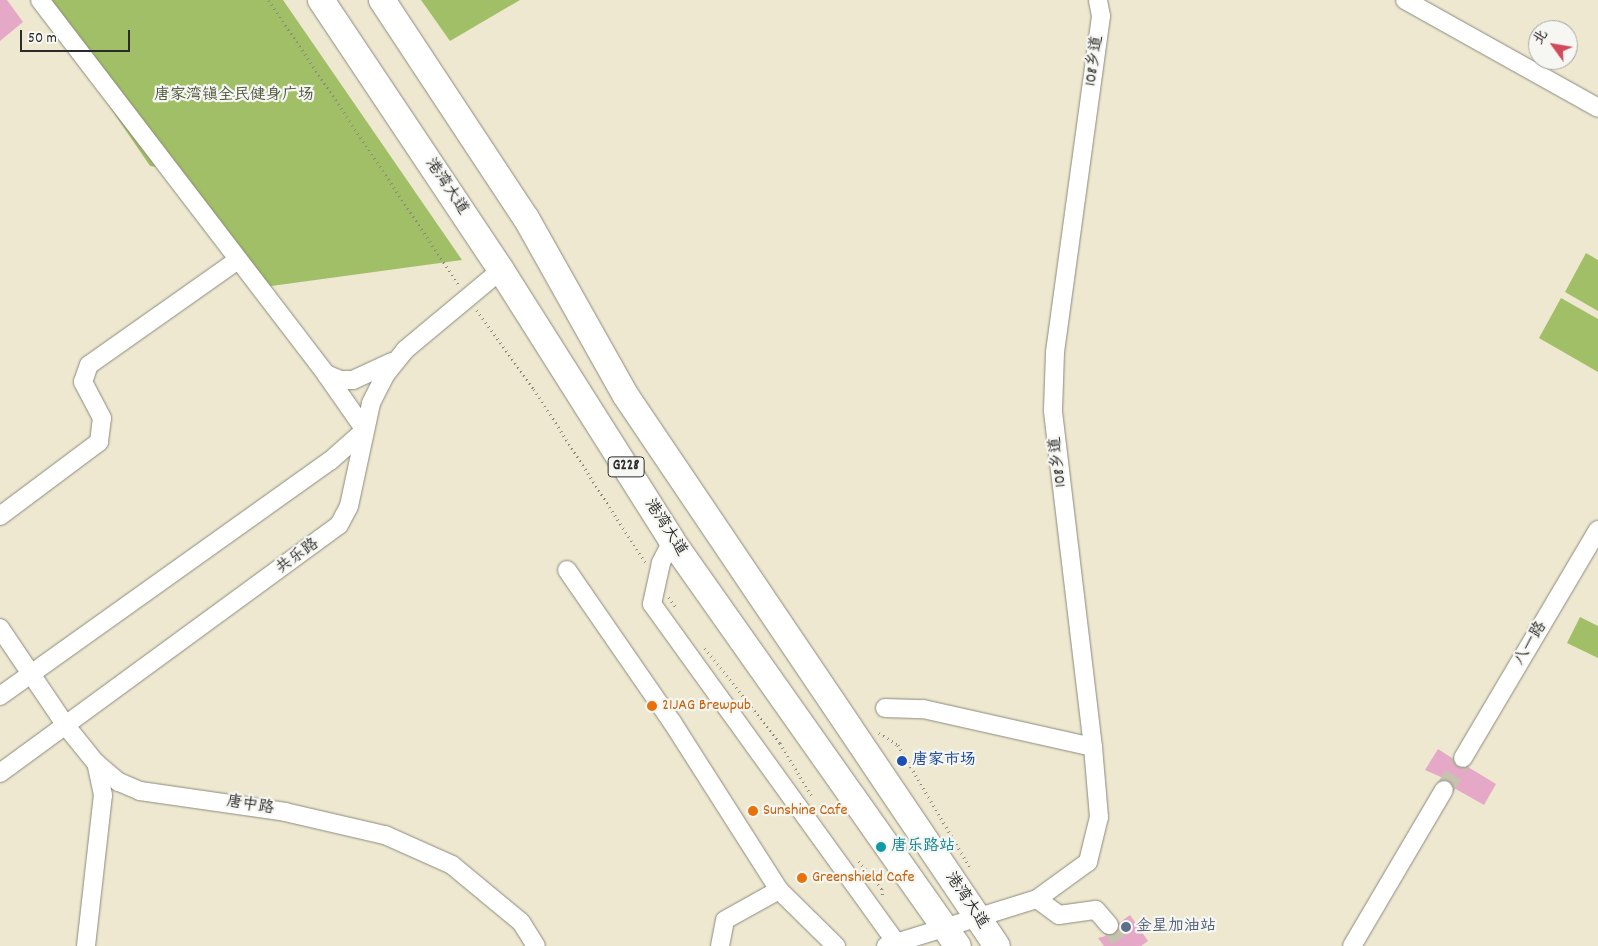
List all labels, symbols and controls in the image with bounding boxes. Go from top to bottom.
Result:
scale bar [22,20,132,52]
north arrow [1528,20,1578,70]
text: 北 [1529,26,1553,49]
text: 50 m [28,28,57,50]
street label: 108乡道 [1082,35,1108,87]
park label: 唐家湾镇全民健身广场 [154,86,314,106]
street label: 港湾大道 [420,155,472,219]
street label: 108乡道 [1046,436,1072,488]
road number: G228 [607,454,645,480]
street label: 港湾大道 [640,496,690,560]
street label: 共乐路 [273,535,323,579]
street label: 八一路 [1510,618,1552,670]
place label: 21JAG Brewpub [662,696,751,716]
marker: 21JAG Brewpub [646,700,658,712]
place label: 唐家市场 [912,751,976,771]
marker: 唐家市场 [896,755,908,767]
street label: 唐中路 [225,793,275,819]
place label: Sunshine Cafe [763,801,848,821]
marker: Sunshine Cafe [747,805,759,817]
place label: 唐乐路站 [891,837,955,857]
marker: 唐乐路站 [875,841,887,853]
place label: Greenshield Cafe [812,868,915,888]
street label: 港湾大道 [940,869,992,933]
marker: Greenshield Cafe [796,872,808,884]
place label: 金星加油站 [1136,917,1216,937]
marker: 金星加油站 [1120,921,1132,933]

